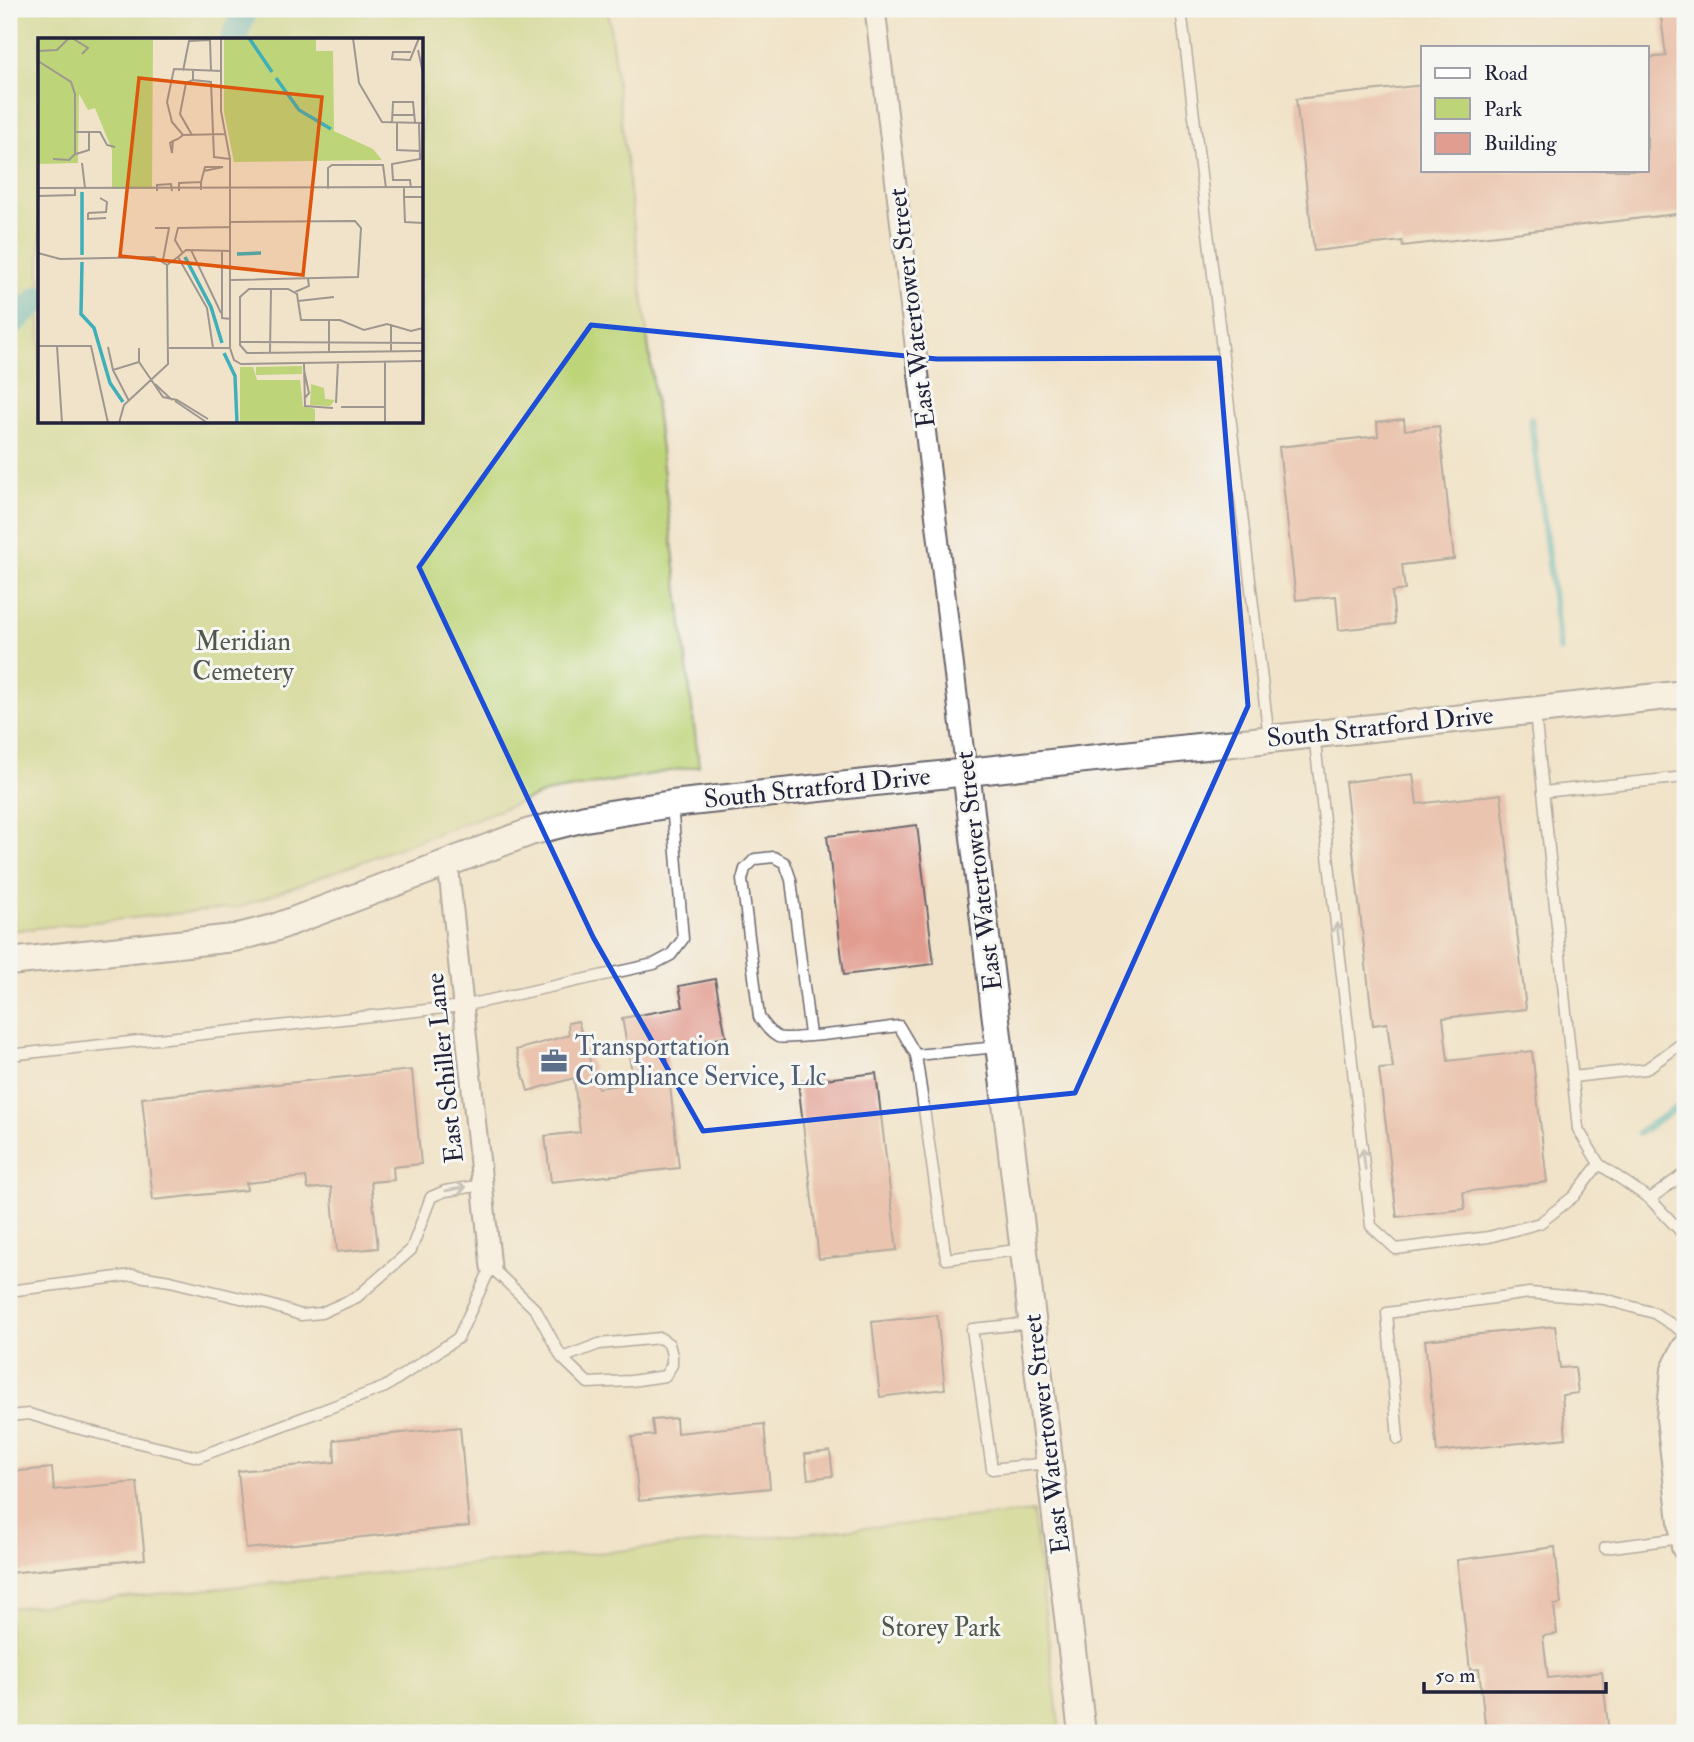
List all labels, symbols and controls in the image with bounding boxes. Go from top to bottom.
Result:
inset map [38,38,424,424]
legend [1421,46,1648,172]
text: Road [1484,60,1529,87]
text: Park [1484,96,1522,123]
text: Building [1484,130,1557,157]
street label: East Watertower Street [881,186,943,430]
park label: Meridian Cemetery [192,626,294,688]
street label: South Stratford Drive [1265,699,1495,755]
street label: East Watertower Street [948,749,1010,993]
street label: South Stratford Drive [702,760,932,816]
one-way arrow [1331,922,1344,944]
street label: East Schiller Lane [419,971,471,1164]
place label: Transportation Compliance Service, Llc [575,1031,826,1094]
office icon: Transportation Compliance Service, Llc [539,1046,569,1076]
one-way arrow [1357,1148,1370,1170]
one-way arrow [444,1182,467,1195]
street label: East Watertower Street [1016,1312,1078,1556]
park label: Storey Park [881,1612,1002,1644]
scale bar [1424,1651,1606,1695]
text: 50 m [1435,1662,1476,1689]

